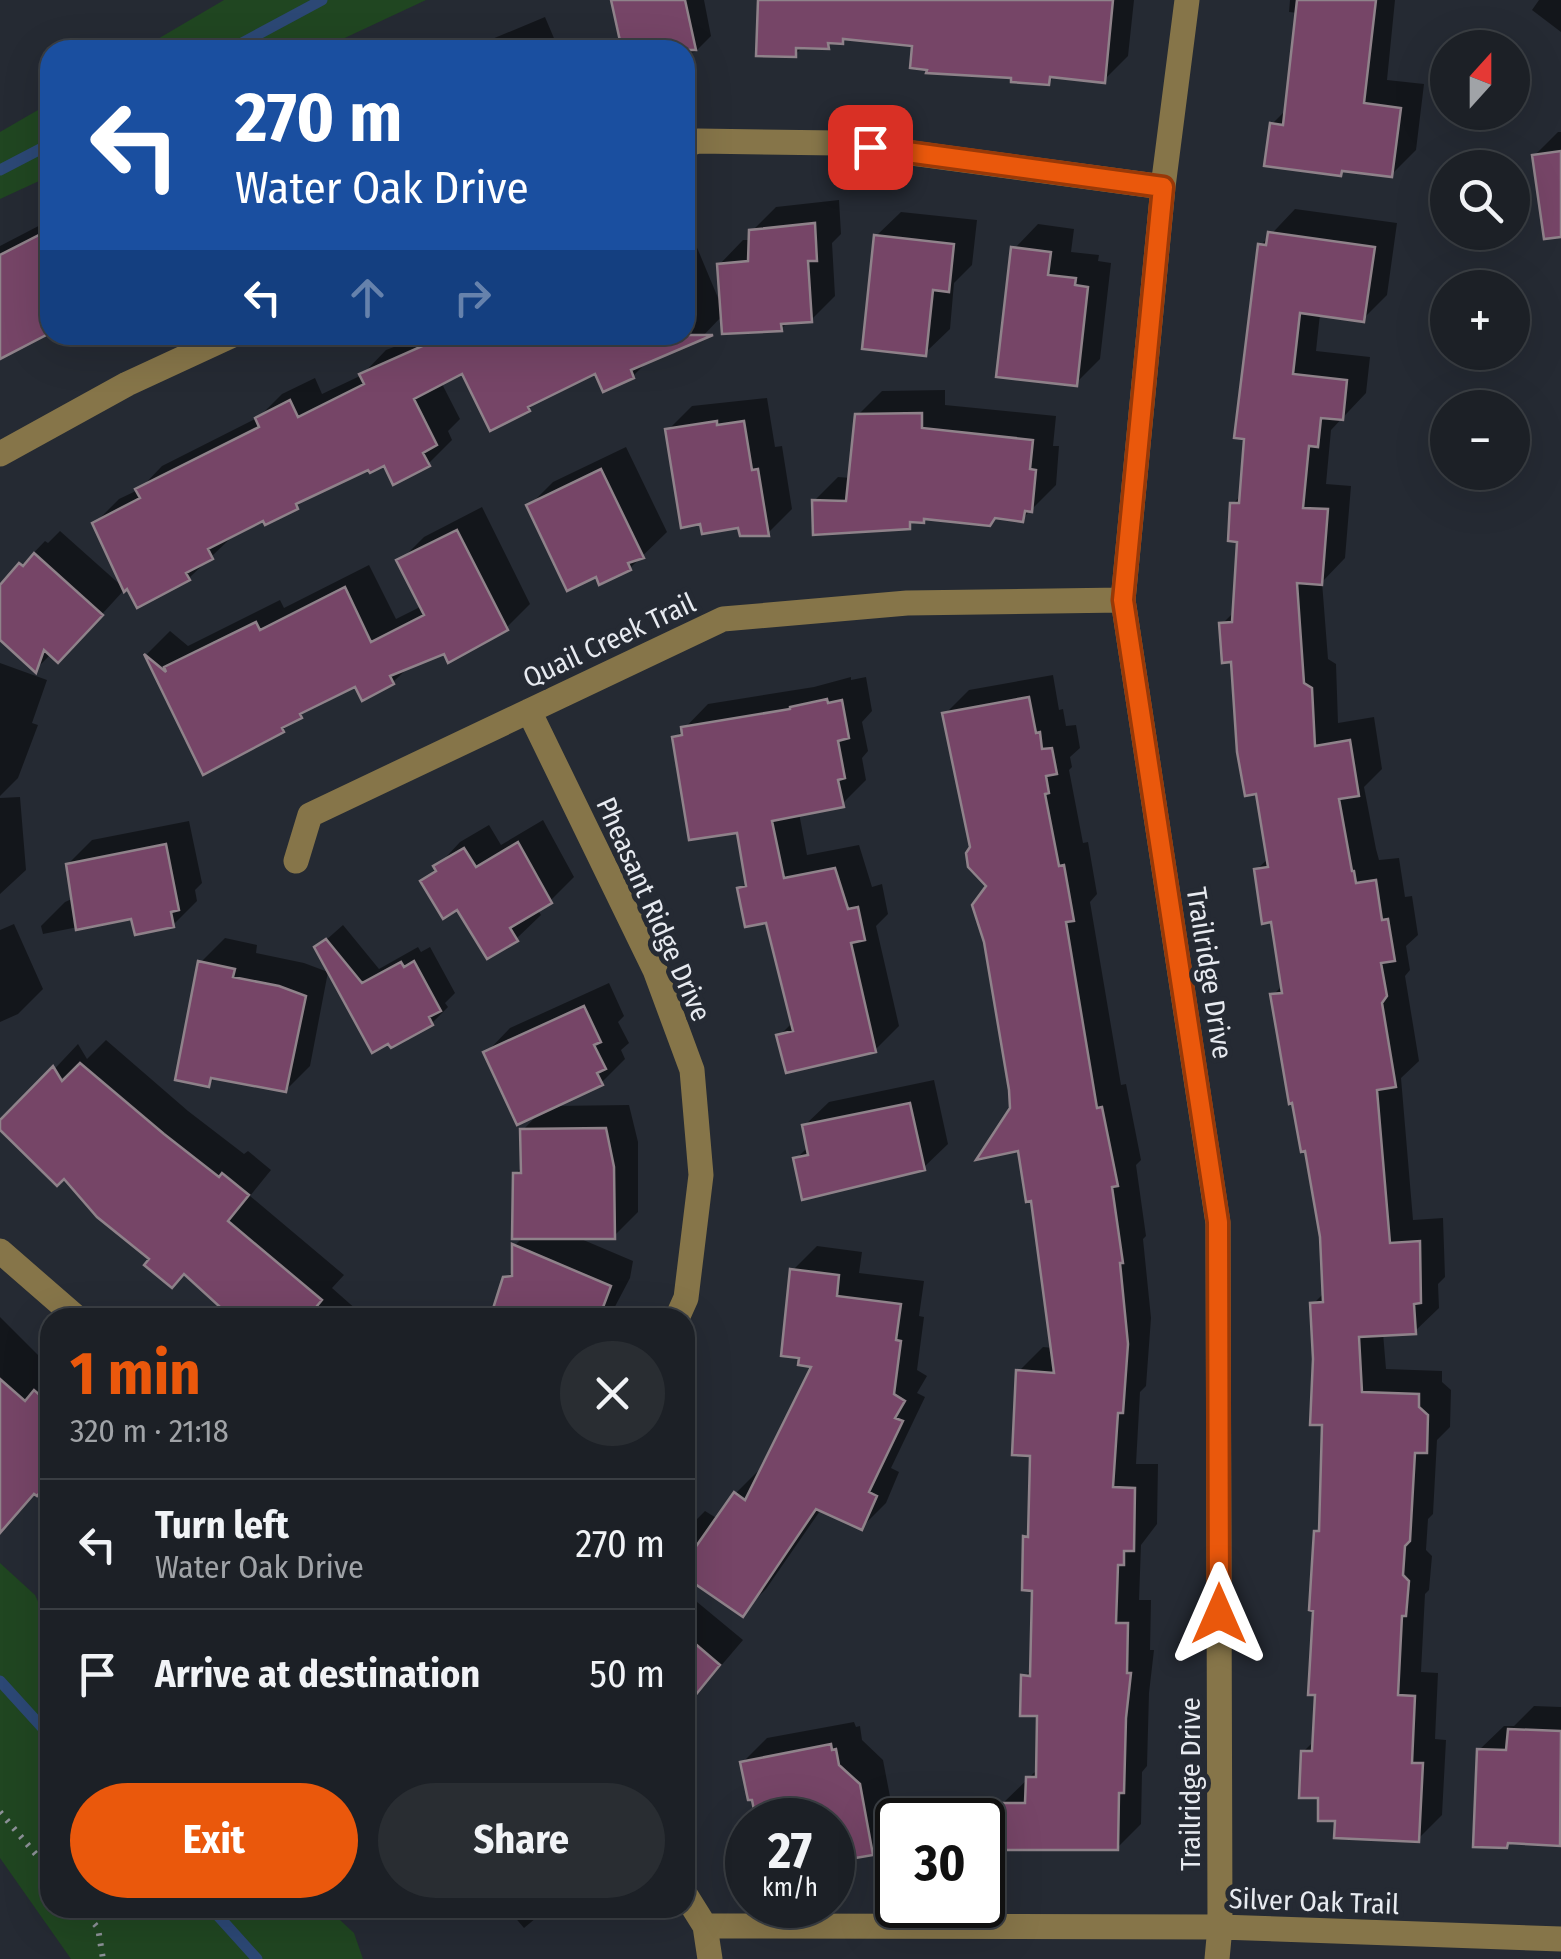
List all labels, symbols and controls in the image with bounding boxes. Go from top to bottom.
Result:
north arrow [1430,30,1530,130]
map controls [1430,30,1530,490]
text: 270 m [235,76,402,160]
icon: left [70,80,200,210]
pin [828,105,913,190]
icon: arrive [843,120,898,175]
button: search [1430,150,1530,250]
text: Water Oak Drive [235,161,529,215]
icon: left [235,270,290,325]
icon: ahead [340,270,395,325]
icon: right [445,270,500,325]
button: + [1430,270,1530,370]
button: − [1430,390,1530,490]
street label: Quail Creek Trail [518,586,701,695]
street label: Pheasant Ridge Drive [589,792,718,1026]
street label: Trailridge Drive [1180,885,1239,1061]
text: 1 min [70,1338,201,1410]
button: close [560,1341,665,1446]
text: 320 m · 21:18 [70,1412,229,1450]
text: Turn left [155,1502,289,1548]
icon: left [70,1517,125,1572]
text: 270 m [576,1521,665,1567]
text: Water Oak Drive [155,1548,364,1586]
position arrow [1167,1562,1271,1666]
icon: arrive [70,1647,125,1702]
text: Arrive at destination [155,1651,480,1697]
text: 50 m [590,1651,665,1697]
street label: Trailridge Drive [1174,1697,1207,1871]
button: Exit [70,1783,358,1898]
button: Share [378,1783,665,1898]
speed limit sign: 30 [875,1798,1005,1928]
text: 27 [768,1821,812,1881]
text: km/h [762,1873,818,1903]
street label: Silver Oak Trail [1228,1882,1400,1921]

